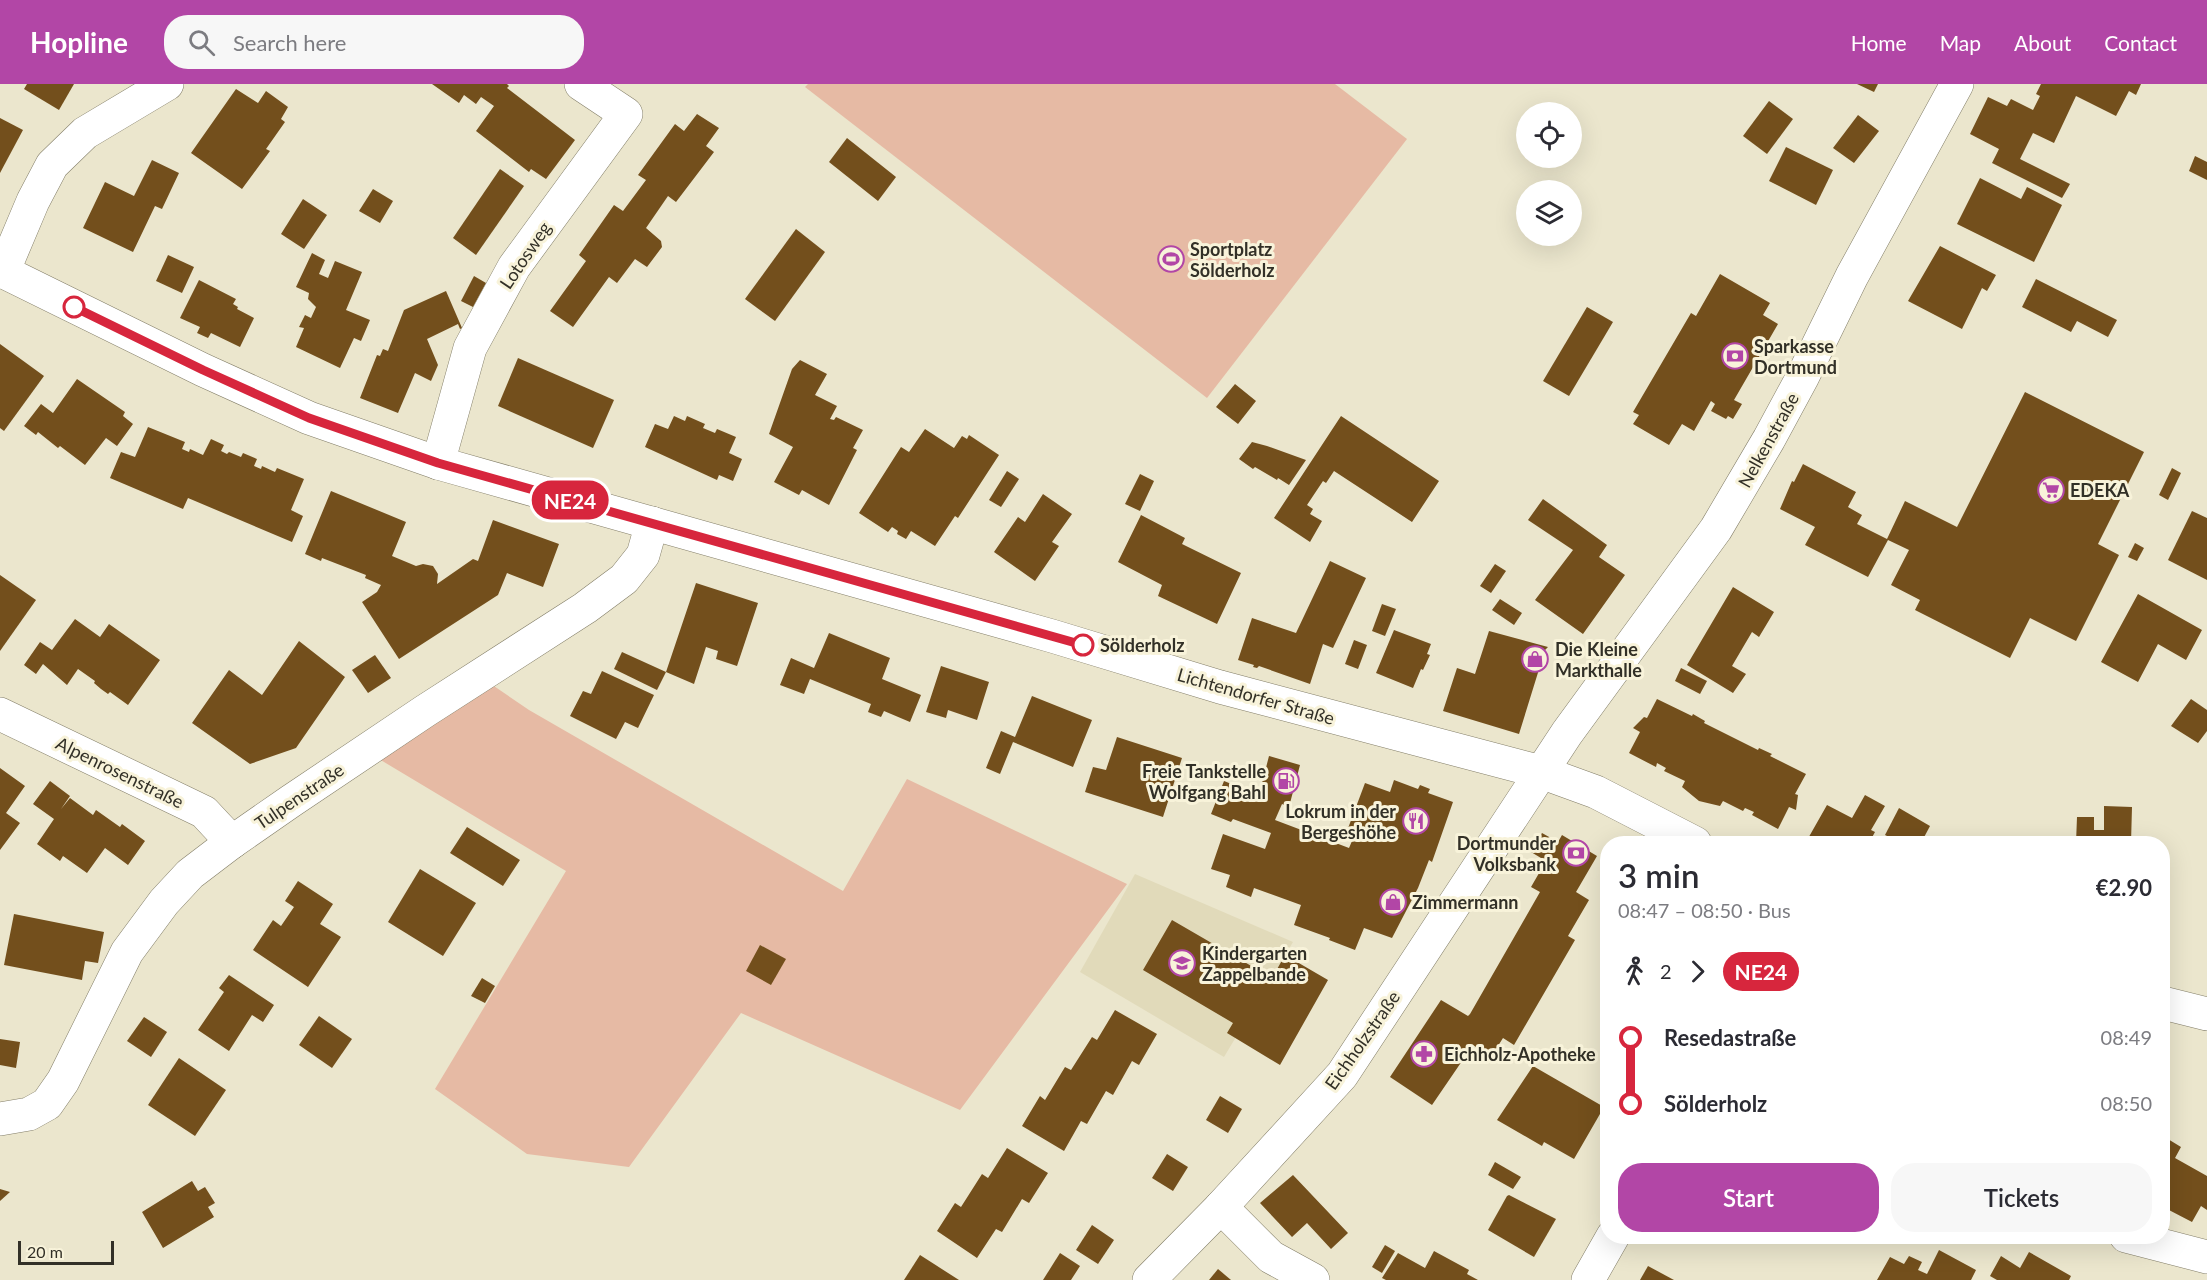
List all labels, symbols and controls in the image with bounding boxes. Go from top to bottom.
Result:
search box [164,15,584,69]
text: Hopline [30,25,128,59]
icon: search [185,26,218,59]
text: Search here [233,29,346,56]
text: Home [1851,30,1907,55]
text: Map [1940,30,1981,55]
text: About [2014,30,2071,55]
text: Contact [2104,30,2177,55]
map controls [1516,102,1582,246]
button: locate [1516,102,1582,168]
button: layers [1516,180,1582,246]
street label: Lotosweg [495,217,555,293]
place label: Sportplatz Sölderholz [1190,238,1274,281]
sports icon: Sportplatz Sölderholz [1156,244,1186,274]
unlabelled marker [63,296,85,318]
place label: Sparkasse Dortmund [1754,335,1837,378]
bank icon: Sparkasse Dortmund [1720,341,1750,371]
street label: Nelkenstraße [1733,389,1803,491]
supermarket icon: EDEKA [2036,475,2066,505]
place label: EDEKA [2070,479,2130,501]
line badge: NE24 [528,480,612,520]
text: NE24 [544,488,596,513]
marker: Sölderholz [1072,634,1094,656]
place label: Sölderholz [1100,634,1184,656]
place label: Die Kleine Markthalle [1555,638,1642,681]
shop icon: Die Kleine Markthalle [1520,644,1550,674]
street label: Lichtendorfer Straße [1175,663,1337,729]
street label: Alpenrosenstraße [53,732,187,812]
street label: Tulpenstraße [250,758,348,834]
place label: Freie Tankstelle Wolfgang Bahl [1142,760,1266,803]
fuel station icon: Freie Tankstelle Wolfgang Bahl [1271,766,1301,796]
place label: Lokrum in der Bergeshöhe [1285,800,1396,843]
restaurant icon: Lokrum in der Bergeshöhe [1401,806,1431,836]
place label: Dortmunder Volksbank [1457,832,1556,875]
bank icon: Dortmunder Volksbank [1561,838,1591,868]
text: 3 min [1618,855,1699,895]
text: €2.90 [2096,874,2152,901]
shop icon: Zimmermann [1378,887,1408,917]
place label: Zimmermann [1412,891,1518,913]
text: 08:47 – 08:50 · Bus [1618,898,1791,922]
place label: Kindergarten Zappelbande [1202,942,1307,985]
school or university icon: Kindergarten Zappelbande [1167,948,1197,978]
icon: walk [1618,955,1651,988]
icon: forward [1681,955,1714,988]
text: 2 [1660,959,1672,983]
text: NE24 [1735,959,1787,984]
street label: Eichholzstraße [1320,986,1404,1094]
text: Resedastraße [1664,1024,1796,1051]
text: 08:49 [2101,1025,2152,1049]
pharmacy icon: Eichholz-Apotheke [1409,1039,1439,1069]
place label: Eichholz-Apotheke [1444,1043,1596,1065]
text: Sölderholz [1664,1090,1767,1117]
text: 08:50 [2101,1091,2152,1115]
button: Start [1618,1163,1879,1232]
button: Tickets [1891,1163,2152,1232]
scale bar [18,1238,114,1266]
text: 20 m [27,1242,63,1261]

